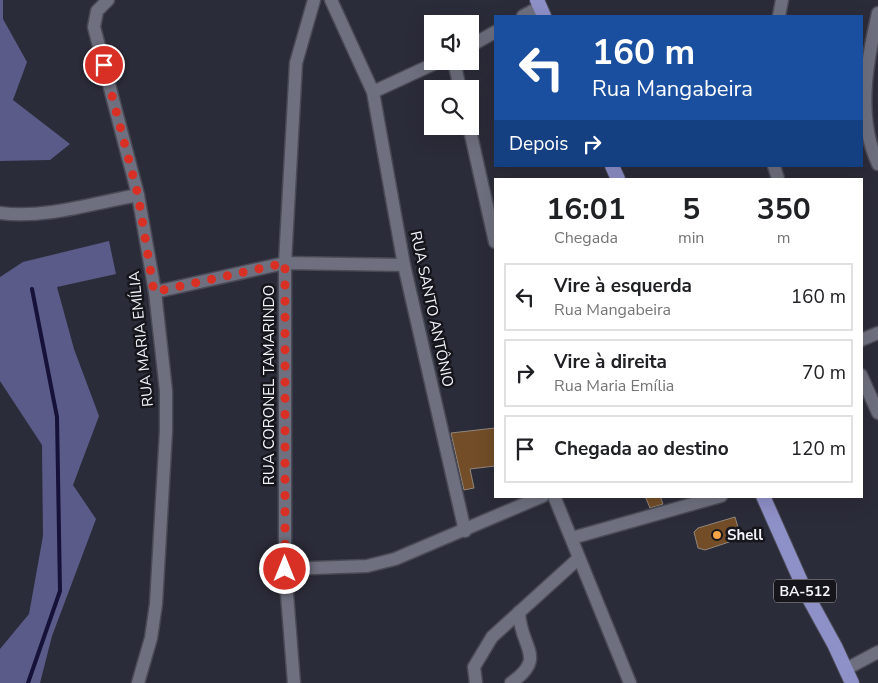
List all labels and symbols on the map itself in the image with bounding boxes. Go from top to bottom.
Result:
pin [83,44,125,86]
street label: RUA SANTO ANTÔNIO [406,229,459,389]
street label: RUA MARIA EMÍLIA [124,270,158,408]
street label: RUA CORONEL TAMARINDO [259,285,279,485]
place label: Shell [727,525,763,545]
marker: Shell [711,529,723,541]
position arrow [258,542,310,594]
road number: BA-512 [774,580,836,602]

